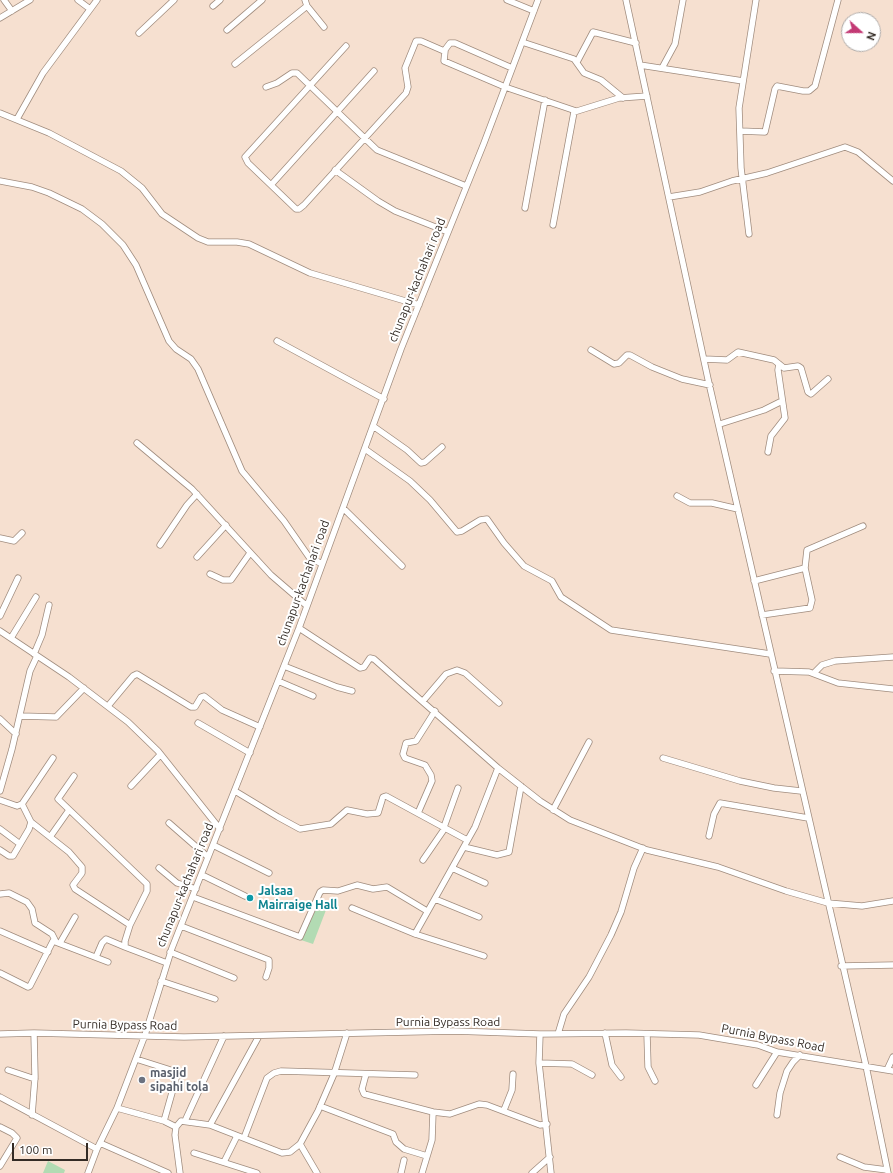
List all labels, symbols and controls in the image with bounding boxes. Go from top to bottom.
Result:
north arrow [841,12,881,52]
text: N [864,30,878,42]
street label: chunapur-kachahari road [385,216,449,344]
street label: chunapur-kachahari road [274,518,332,648]
street label: chunapur-kachahari road [153,821,217,949]
place label: Jalsaa Mairraige Hall [258,884,337,912]
marker: Jalsaa Mairraige Hall [245,893,255,903]
street label: Purnia Bypass Road [396,1015,500,1029]
street label: Purnia Bypass Road [73,1017,177,1033]
street label: Purnia Bypass Road [720,1021,826,1055]
place label: masjid sipahi tola [150,1066,208,1094]
marker: masjid sipahi tola [137,1075,147,1085]
scale bar [14,1135,90,1161]
text: 100 m [19,1143,52,1156]

